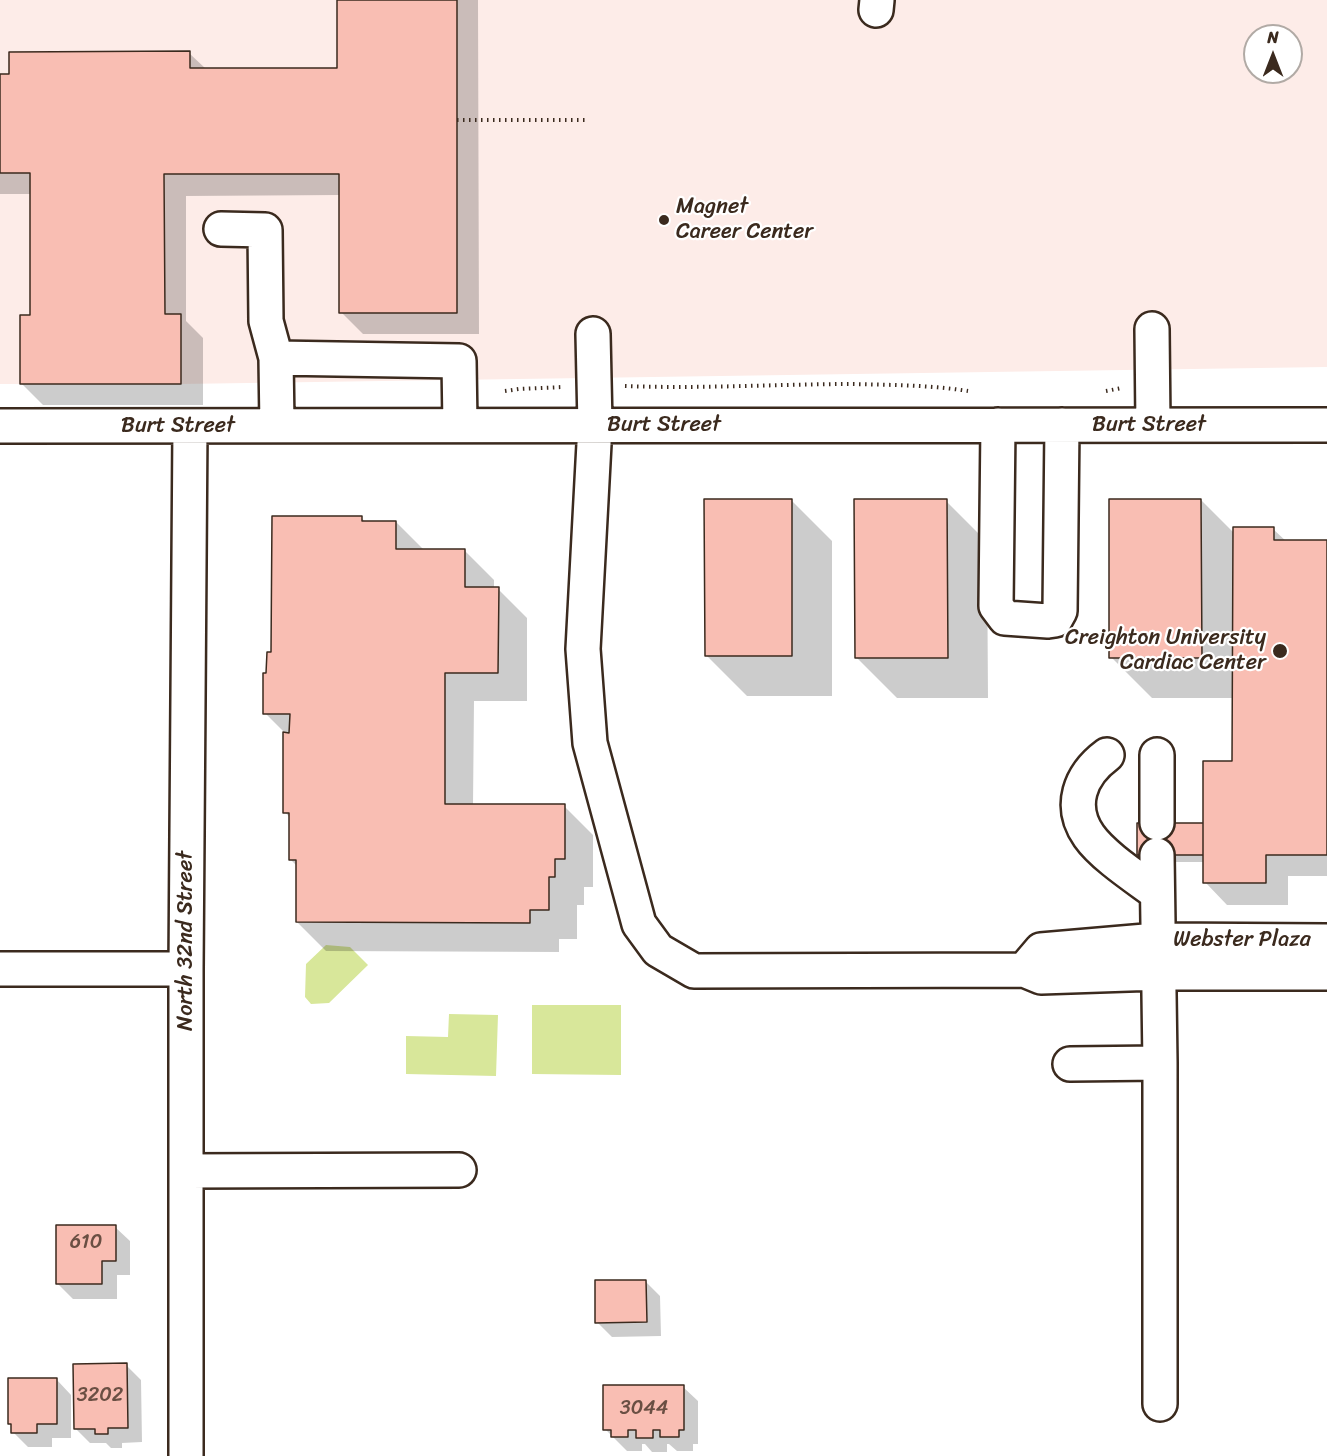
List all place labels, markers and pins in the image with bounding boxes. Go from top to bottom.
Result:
place label: Magnet Career Center [676,194,813,246]
marker: Magnet Career Center [657,213,671,227]
place label: Creighton University Cardiac Center [1065,625,1266,676]
marker: Creighton University Cardiac Center [1271,642,1289,660]

